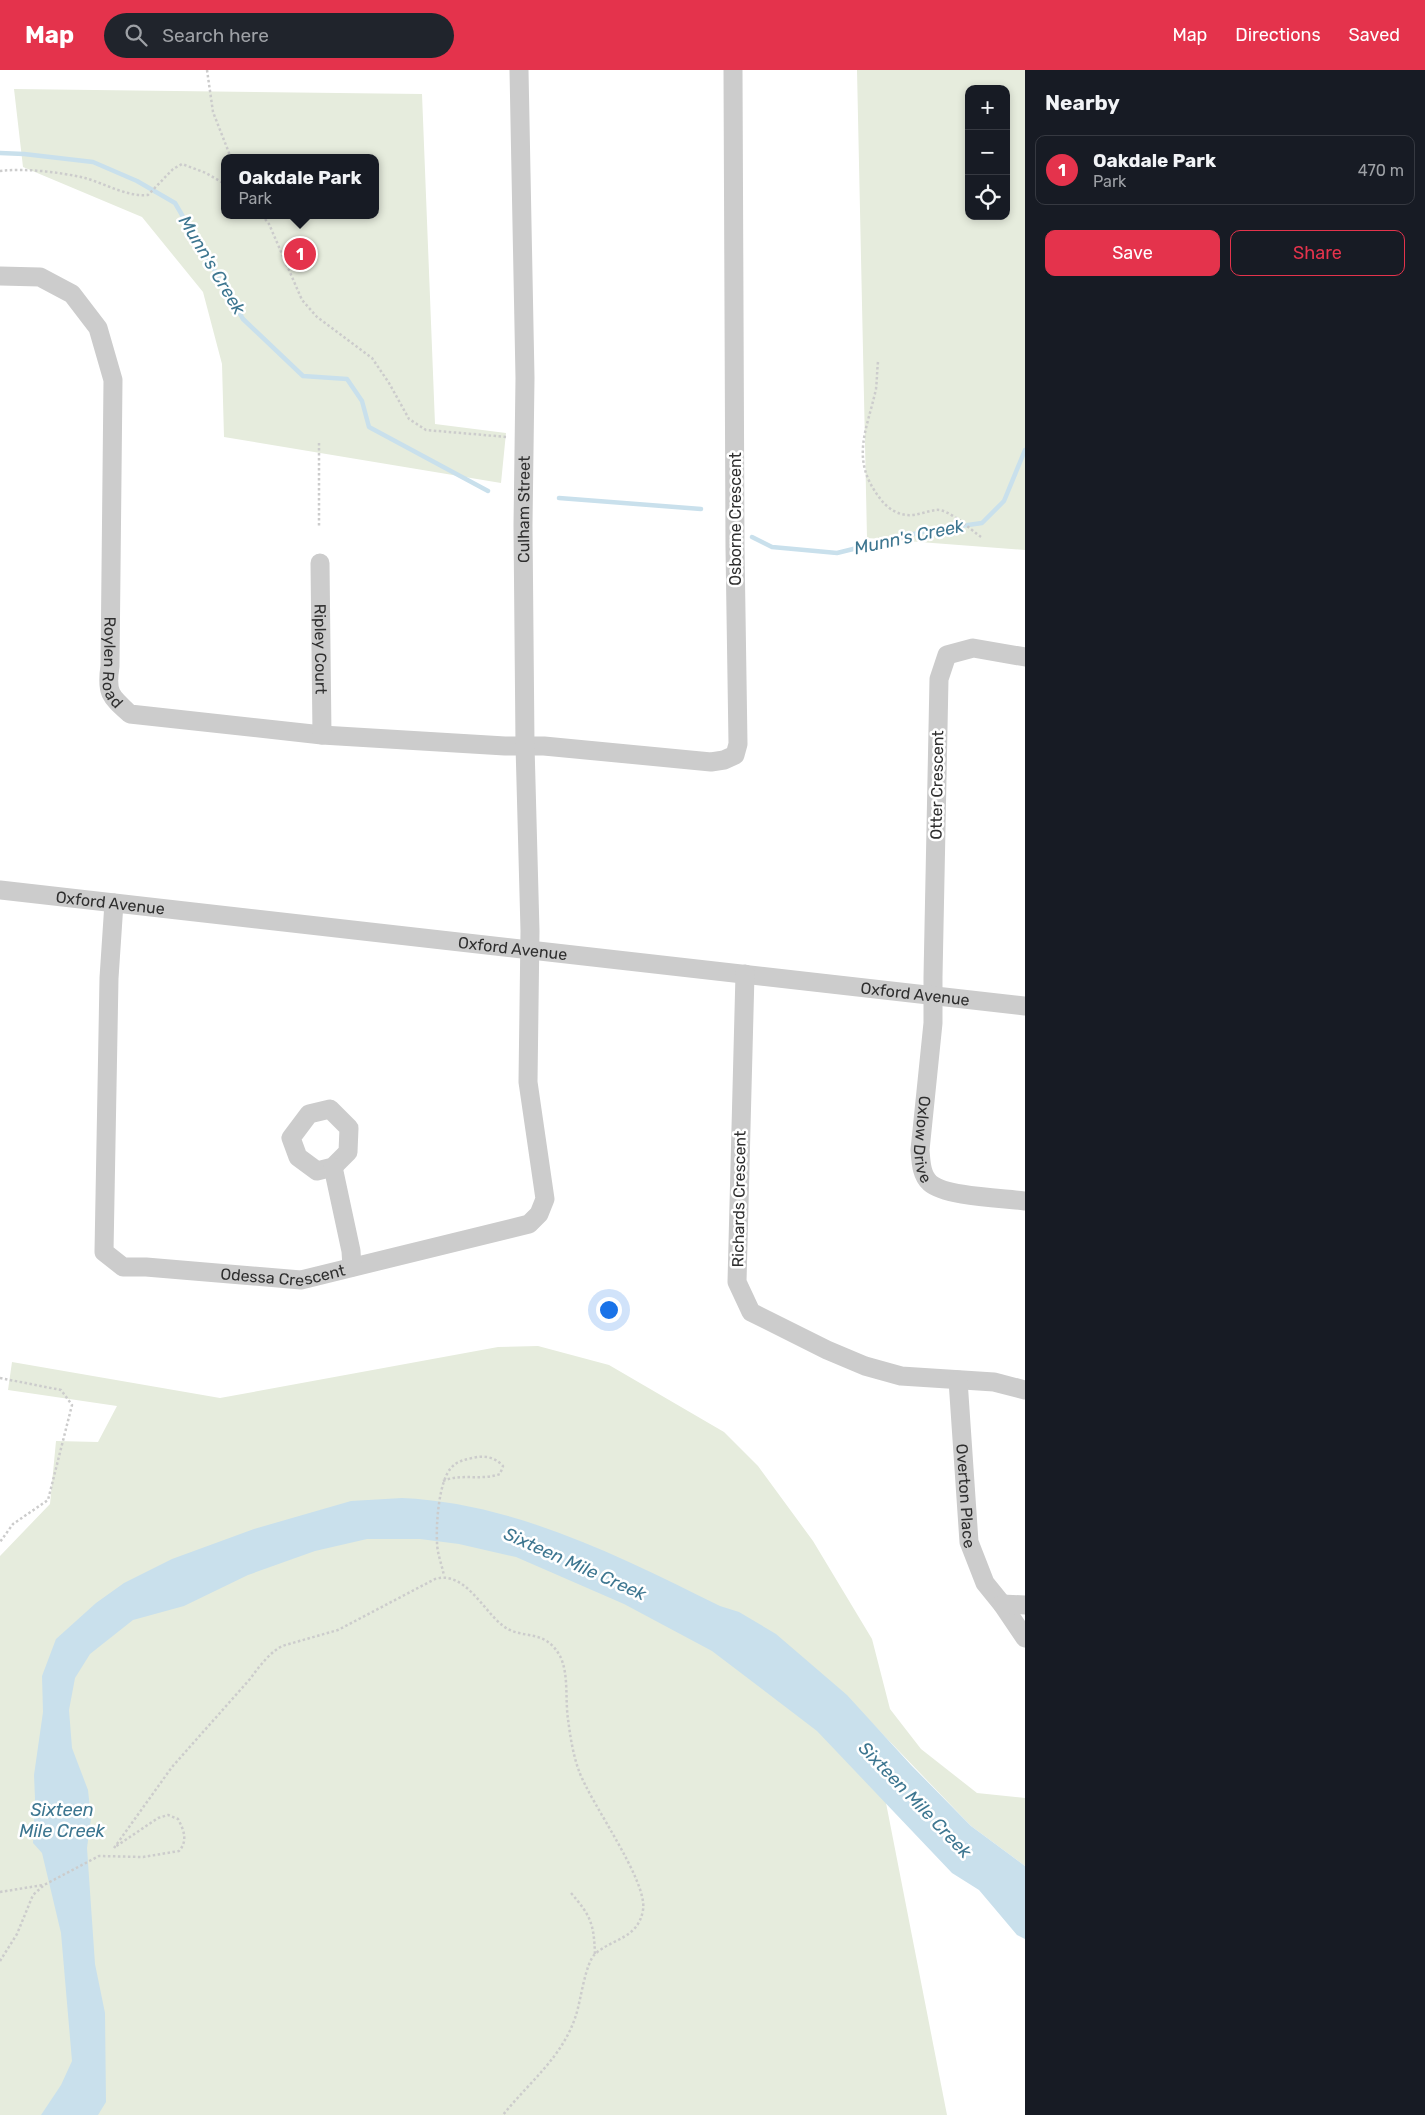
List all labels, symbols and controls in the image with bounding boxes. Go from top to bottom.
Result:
search box [104,13,454,58]
text: Map [25,21,74,49]
icon: search [122,21,150,49]
text: Search here [162,24,269,47]
text: Map [1172,24,1207,46]
text: Directions [1235,24,1321,46]
text: Saved [1349,24,1400,46]
map controls [965,85,1010,220]
button: + [965,85,1010,130]
text: Nearby [1045,90,1120,115]
button: − [965,130,1010,175]
text: Oakdale Park [1093,149,1216,172]
popup [221,154,379,219]
text: 1 [1058,161,1066,180]
text: 470 m [1358,161,1404,180]
text: Oakdale Park [239,166,362,189]
text: Park [1093,172,1126,191]
button: locate [965,175,1010,220]
text: Park [239,189,272,208]
water label: Munn's Creek [174,211,251,319]
button: Save [1045,230,1220,276]
button: Share [1230,230,1405,276]
pin: 1 [284,235,316,273]
street label: Osborne Crescent [726,452,745,586]
street label: Culham Street [513,456,533,563]
water label: Munn's Creek [852,514,967,559]
street label: Ripley Court [311,604,331,694]
street label: Roylen Road [99,616,127,712]
street label: Otter Crescent [927,730,947,840]
street label: Oxford Avenue [55,887,166,918]
street label: Oxford Avenue [457,932,568,964]
street label: Oxford Avenue [860,978,971,1009]
street label: Oxlow Drive [910,1095,936,1186]
street label: Richards Crescent [728,1131,750,1267]
street label: Odessa Crescent [220,1260,347,1290]
your location [596,1297,622,1323]
street label: Overton Place [953,1443,980,1551]
water label: Sixteen Mile Creek [500,1523,650,1606]
water label: Sixteen Mile Creek [854,1737,977,1863]
water label: Sixteen Mile Creek [19,1799,106,1842]

